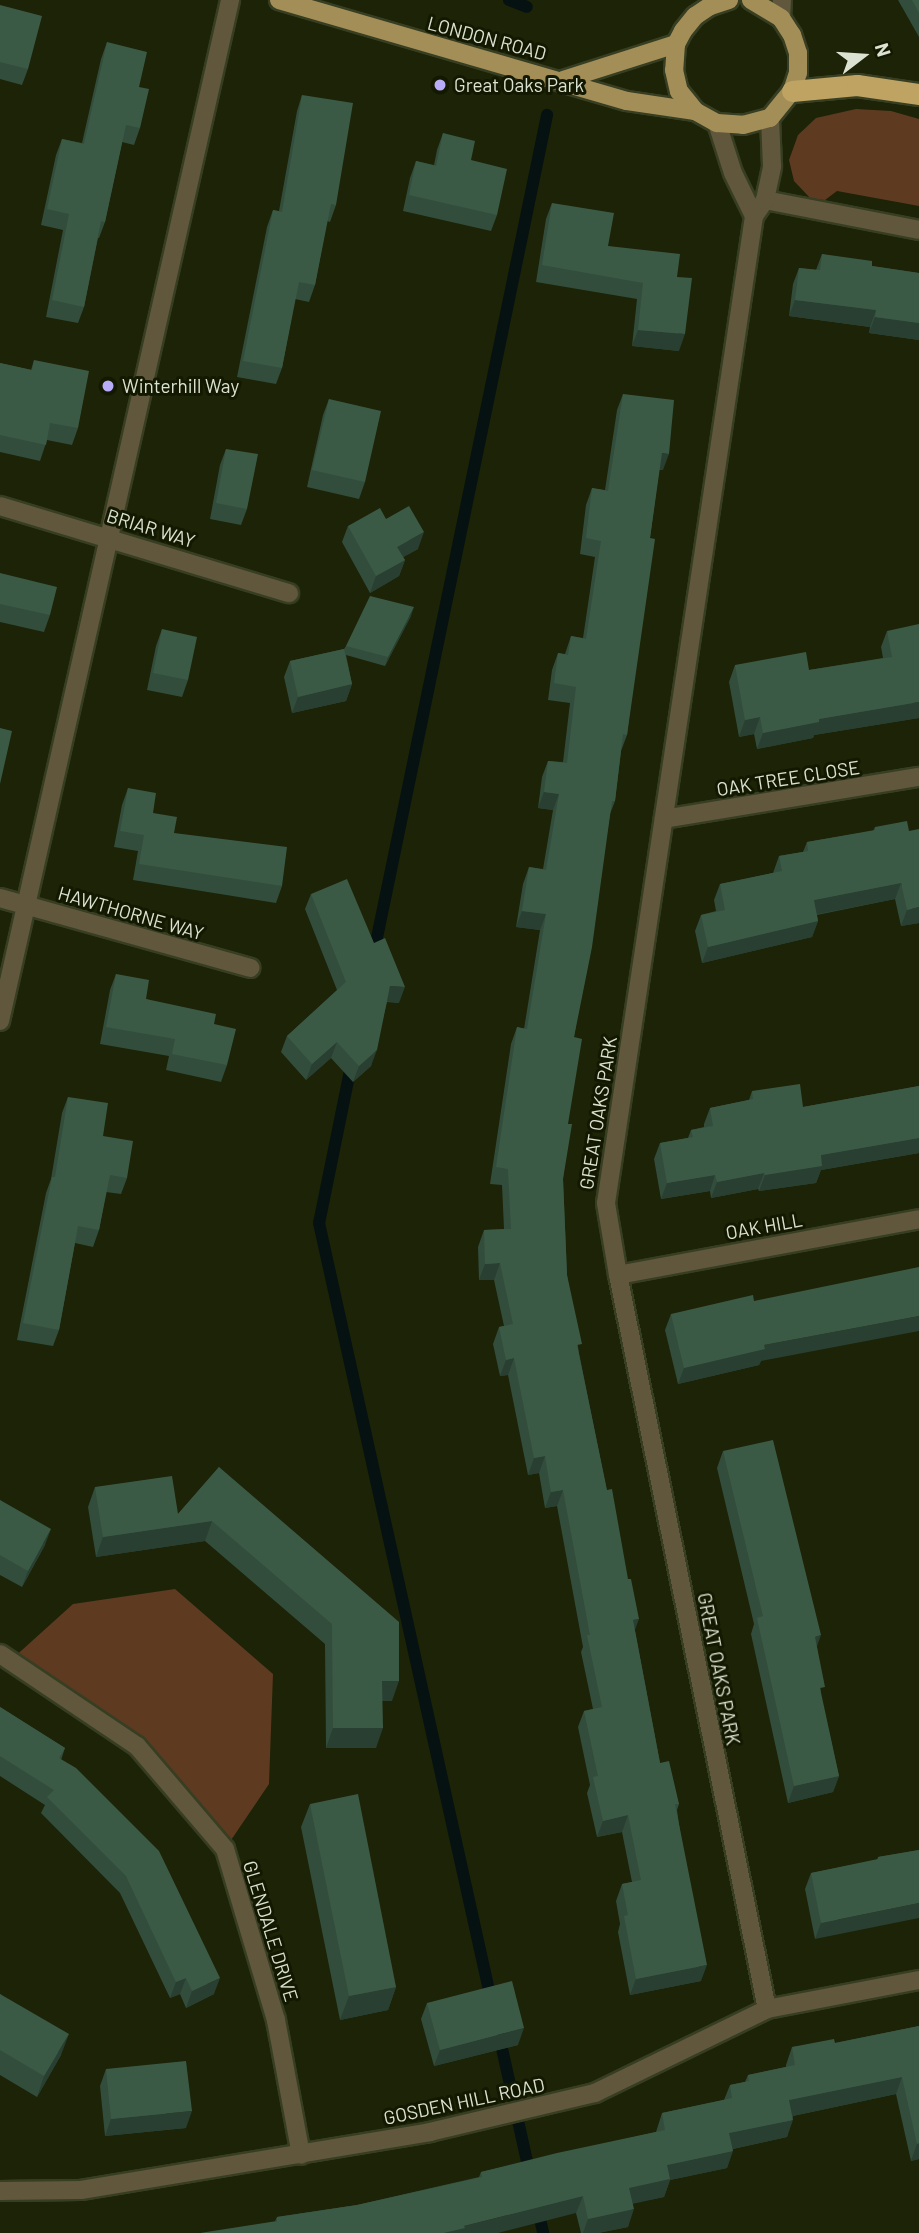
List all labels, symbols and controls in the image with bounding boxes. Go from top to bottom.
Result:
street label: LONDON ROAD [425,11,549,65]
north arrow [828,21,898,91]
text: N [871,40,896,59]
place label: Great Oaks Park [454,74,584,96]
marker: Great Oaks Park [432,77,448,93]
place label: Winterhill Way [122,375,239,397]
marker: Winterhill Way [100,378,116,394]
street label: BRIAR WAY [104,504,198,552]
street label: OAK TREE CLOSE [715,755,861,801]
street label: HAWTHORNE WAY [56,881,206,945]
street label: GREAT OAKS PARK [575,1035,621,1191]
street label: OAK HILL [724,1208,804,1244]
street label: GREAT OAKS PARK [693,1591,745,1747]
street label: GLENDALE DRIVE [239,1858,303,2004]
street label: GOSDEN HILL ROAD [381,2073,547,2129]

